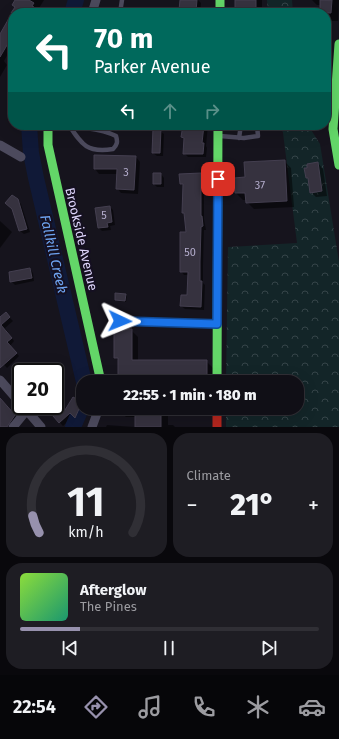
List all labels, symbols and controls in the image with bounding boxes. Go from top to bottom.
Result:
text: 70 m [94,22,153,55]
icon: left [28,24,80,76]
text: Parker Avenue [94,56,211,78]
icon: left [117,100,139,122]
icon: ahead [159,100,181,122]
icon: right [201,100,223,122]
pin [201,162,235,196]
house number: 3 [123,166,129,179]
icon: arrive [207,168,229,190]
house number: 37 [255,179,265,192]
street label: Brookside Avenue [62,186,101,292]
house number: 5 [101,209,107,222]
water label: Fallkill Creek [36,213,71,295]
house number: 50 [184,246,196,259]
position arrow [99,300,141,342]
speed limit sign: 20 [12,363,64,415]
text: 22:55 · 1 min · 180 m [123,386,257,404]
text: Climate [187,468,231,483]
text: 11 [67,477,105,527]
text: 21° [230,487,275,523]
text: − [187,492,198,519]
text: + [308,492,319,519]
text: km/h [69,524,104,541]
text: Afterglow [80,581,146,599]
text: The Pines [80,599,137,614]
icon: previous [59,637,81,659]
icon: pause [158,637,180,659]
icon: next [258,637,280,659]
icon: directions [82,693,110,721]
icon: music [136,693,164,721]
icon: phone [190,693,218,721]
icon: climate [244,693,272,721]
icon: car [298,693,326,721]
text: 22:54 [13,696,56,718]

